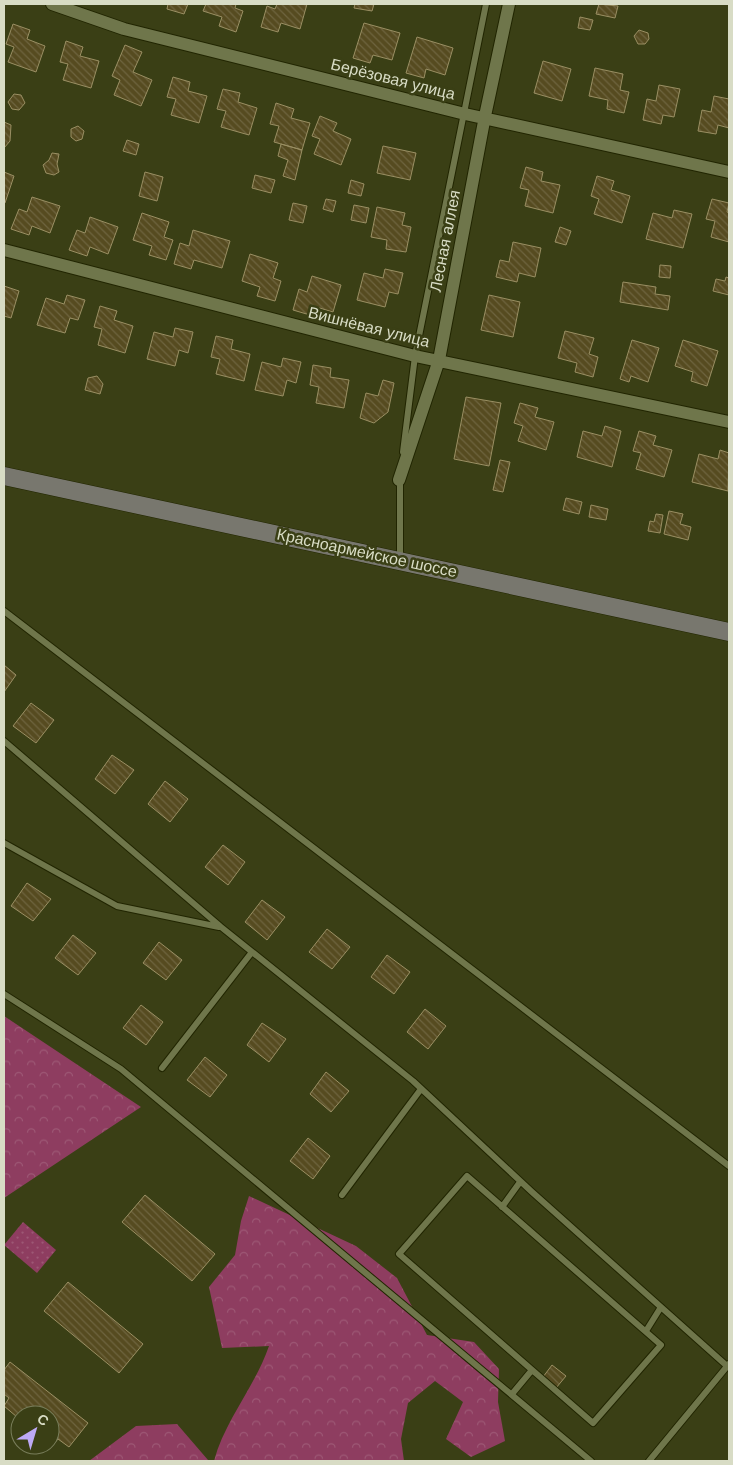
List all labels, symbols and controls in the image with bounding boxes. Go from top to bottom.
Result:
street label: Берёзовая улица [329,55,457,103]
street label: Лесная аллея [427,189,463,293]
street label: Вишнёвая улица [307,304,432,350]
street label: Красноармейское шоссе [275,526,459,580]
north arrow [10,1405,60,1455]
text: С [34,1410,52,1429]

